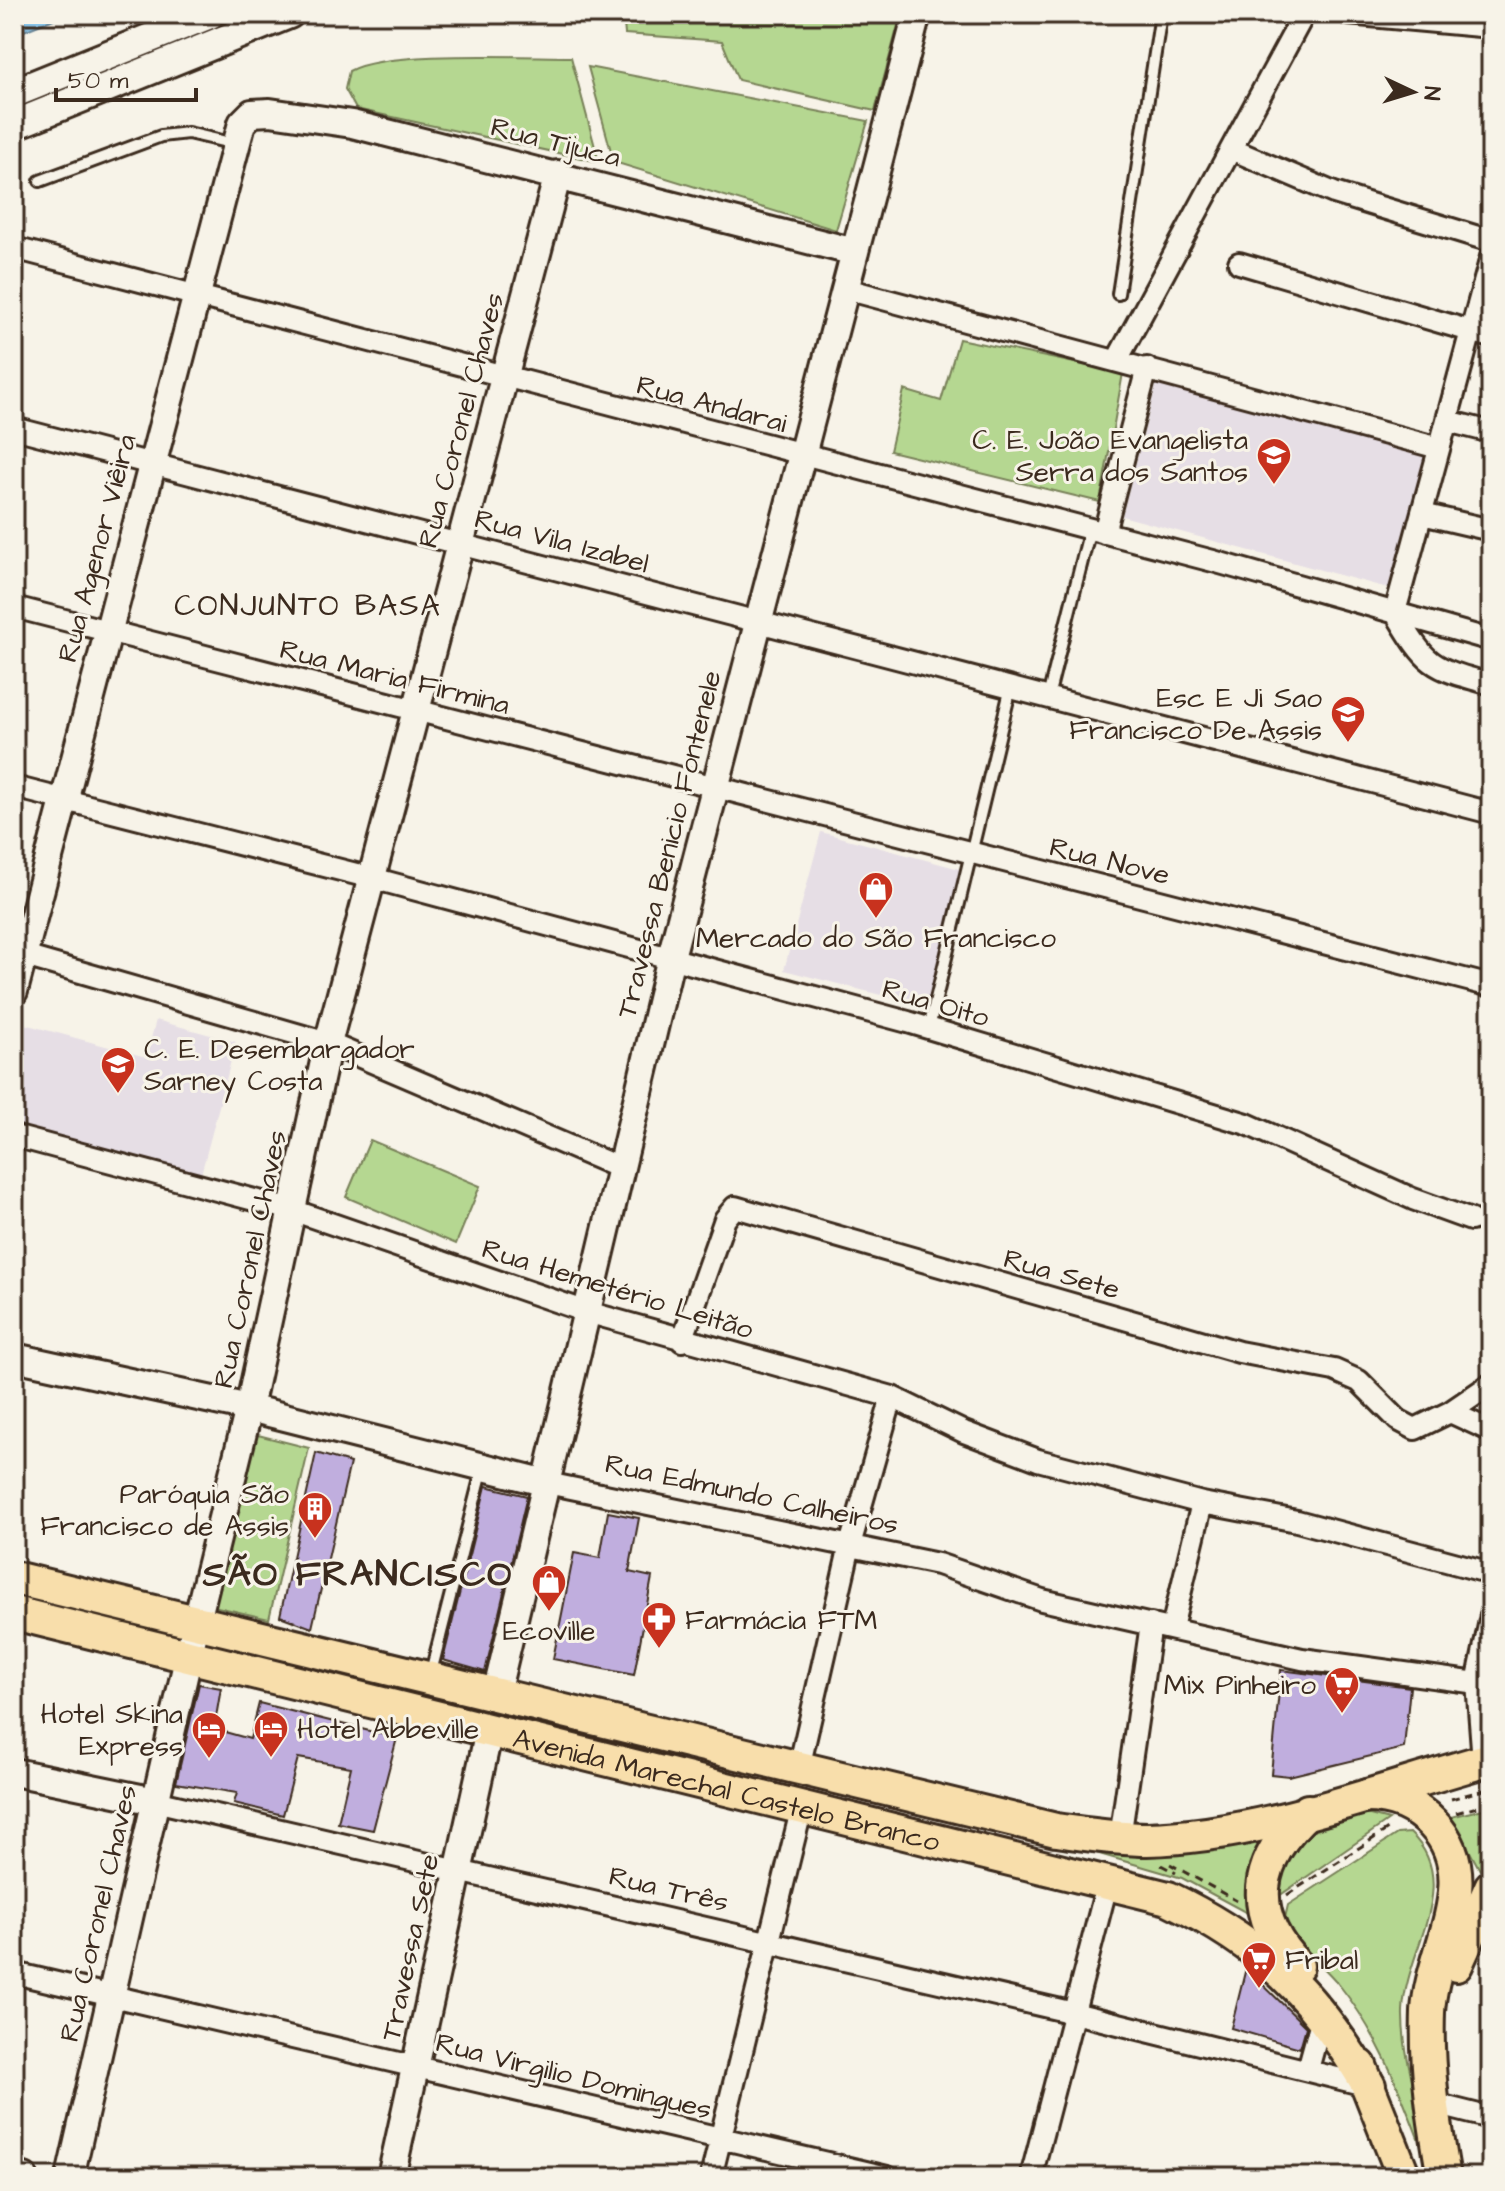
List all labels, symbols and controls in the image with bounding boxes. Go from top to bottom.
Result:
scale bar [56,52,196,102]
north arrow [1373,52,1453,132]
text: 50 m [68,64,129,98]
text: N [1415,85,1447,101]
street label: Rua Tijuca [487,108,625,177]
street label: Rua Coronel Chaves [409,288,514,552]
street label: Rua Andarai [632,366,791,443]
place label: C. E. João Evangelista Serra dos Santos [972,421,1248,492]
street label: Rua Agenor Viêira [48,430,148,667]
school or university icon: C. E. João Evangelista Serra dos Santos [1255,436,1293,486]
street label: Rua Vila Izabel [470,499,653,583]
district label: CONJUNTO BASA [174,585,442,627]
street label: Rua Maria Firmina [276,630,514,725]
street label: Travessa Benicio Fontenele [607,667,732,1022]
place label: Esc E Ji Sao Francisco De Assis [1069,679,1322,750]
school or university icon: Esc E Ji Sao Francisco De Assis [1329,694,1367,744]
street label: Rua Nove [1045,828,1174,895]
shop icon: Mercado do São Francisco [857,870,895,920]
place label: Mercado do São Francisco [696,919,1056,958]
street label: Rua Oito [877,970,994,1037]
place label: C. E. Desembargador Sarney Costa [144,1030,415,1103]
school or university icon: C. E. Desembargador Sarney Costa [99,1045,137,1095]
street label: Rua Coronel Chaves [204,1127,297,1392]
street label: Rua Hemetério Leitão [477,1230,758,1349]
street label: Rua Sete [999,1239,1124,1310]
street label: Rua Edmundo Calheiros [601,1444,902,1545]
place label: Paróquia São Francisco de Assis [40,1475,289,1546]
building icon: Paróquia São Francisco de Assis [296,1490,334,1540]
district label: SÃO FRANCISCO [202,1549,513,1600]
shop icon: Ecoville [530,1563,568,1613]
pharmacy icon: Farmácia FTM [640,1600,678,1650]
place label: Farmácia FTM [685,1601,878,1640]
place label: Ecoville [503,1612,595,1651]
supermarket icon: Mix Pinheiro [1323,1665,1361,1715]
place label: Mix Pinheiro [1164,1666,1316,1705]
place label: Hotel Skina Express [41,1695,183,1766]
hotel icon: Hotel Abbeville [252,1709,290,1759]
hotel icon: Hotel Skina Express [190,1710,228,1760]
place label: Hotel Abbeville [297,1710,479,1749]
street label: Avenida Marechal Castelo Branco [509,1719,944,1862]
street label: Rua Coronel Chaves [50,1781,147,2046]
street label: Travessa Sete [372,1850,449,2044]
street label: Rua Três [605,1857,732,1922]
supermarket icon: Fribal [1240,1940,1278,1990]
place label: Fribal [1285,1941,1358,1980]
street label: Rua Virgilio Domingues [431,2023,716,2131]

